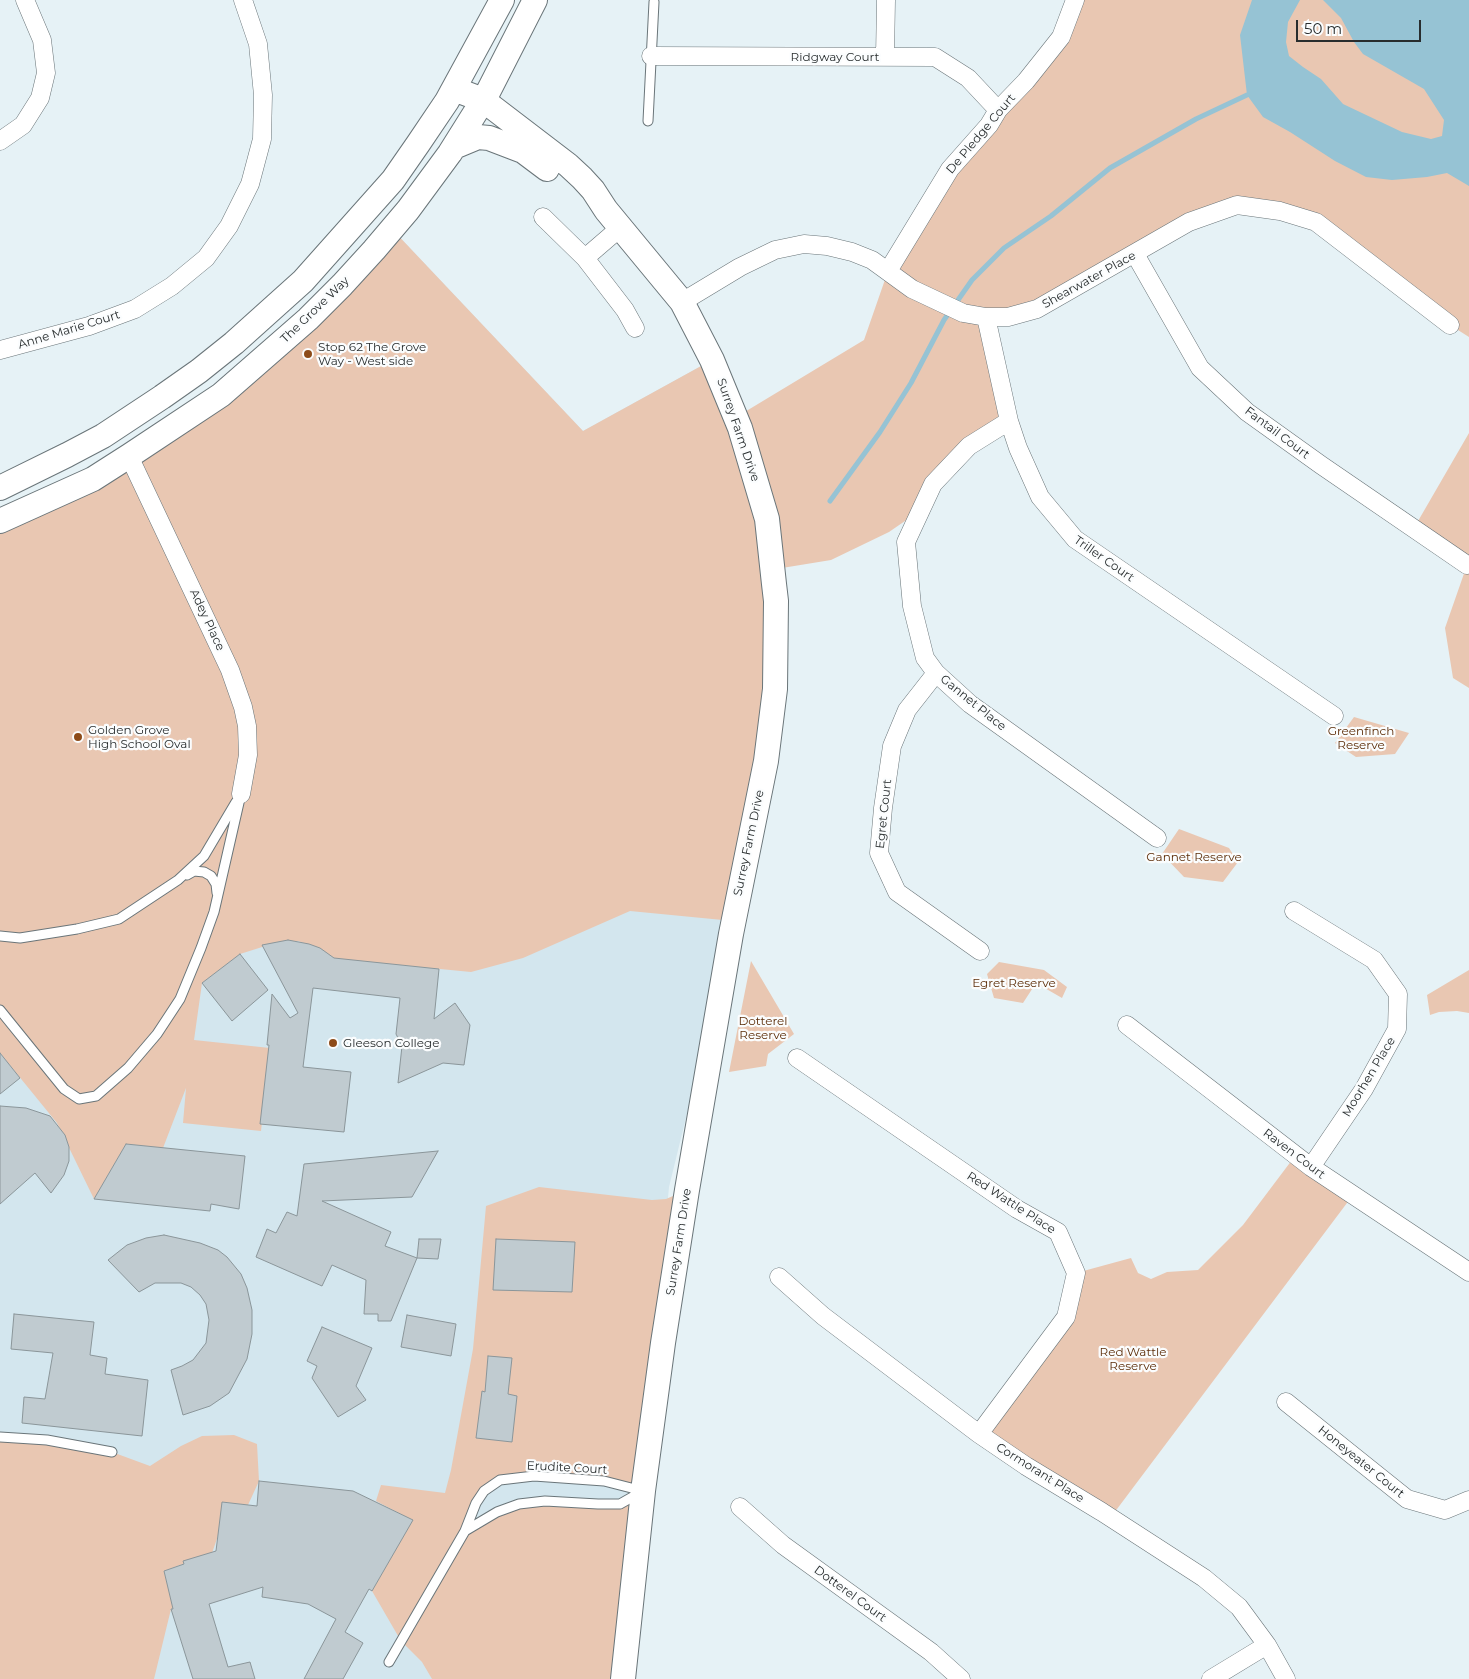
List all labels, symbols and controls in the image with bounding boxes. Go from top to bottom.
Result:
scale bar [1299,10,1424,42]
text: 50 m [1304,19,1342,38]
street label: Ridgway Court [791,50,879,64]
street label: De Pledge Court [943,91,1019,177]
street label: Shearwater Place [1040,248,1138,312]
street label: The Grove Way [278,274,352,346]
street label: Anne Marie Court [16,308,122,352]
place label: Stop 62 The Grove Way - West side [318,340,426,368]
marker: Stop 62 The Grove Way - West side [302,348,314,360]
street label: Surrey Farm Drive [714,377,762,483]
street label: Fantail Court [1242,404,1312,462]
street label: Triller Court [1071,533,1137,585]
street label: Adey Place [186,587,228,653]
street label: Gannet Place [937,672,1009,734]
place label: Golden Grove High School Oval [88,723,191,751]
park label: Greenfinch Reserve [1328,724,1394,752]
marker: Golden Grove High School Oval [72,731,84,743]
street label: Egret Court [873,779,895,849]
street label: Surrey Farm Drive [731,789,767,897]
park label: Gannet Reserve [1146,850,1242,864]
park label: Egret Reserve [972,976,1056,990]
park label: Dotterel Reserve [738,1014,788,1042]
street label: Moorhen Place [1339,1034,1399,1120]
place label: Gleeson College [343,1036,440,1050]
marker: Gleeson College [327,1037,339,1049]
street label: Raven Court [1260,1126,1328,1182]
street label: Red Wattle Place [964,1169,1058,1237]
street label: Surrey Farm Drive [663,1187,695,1297]
park label: Red Wattle Reserve [1099,1345,1167,1373]
street label: Honeyeater Court [1315,1423,1407,1501]
street label: Cormorant Place [993,1440,1087,1506]
street label: Erudite Court [526,1459,608,1477]
street label: Dotterel Court [811,1563,889,1625]

